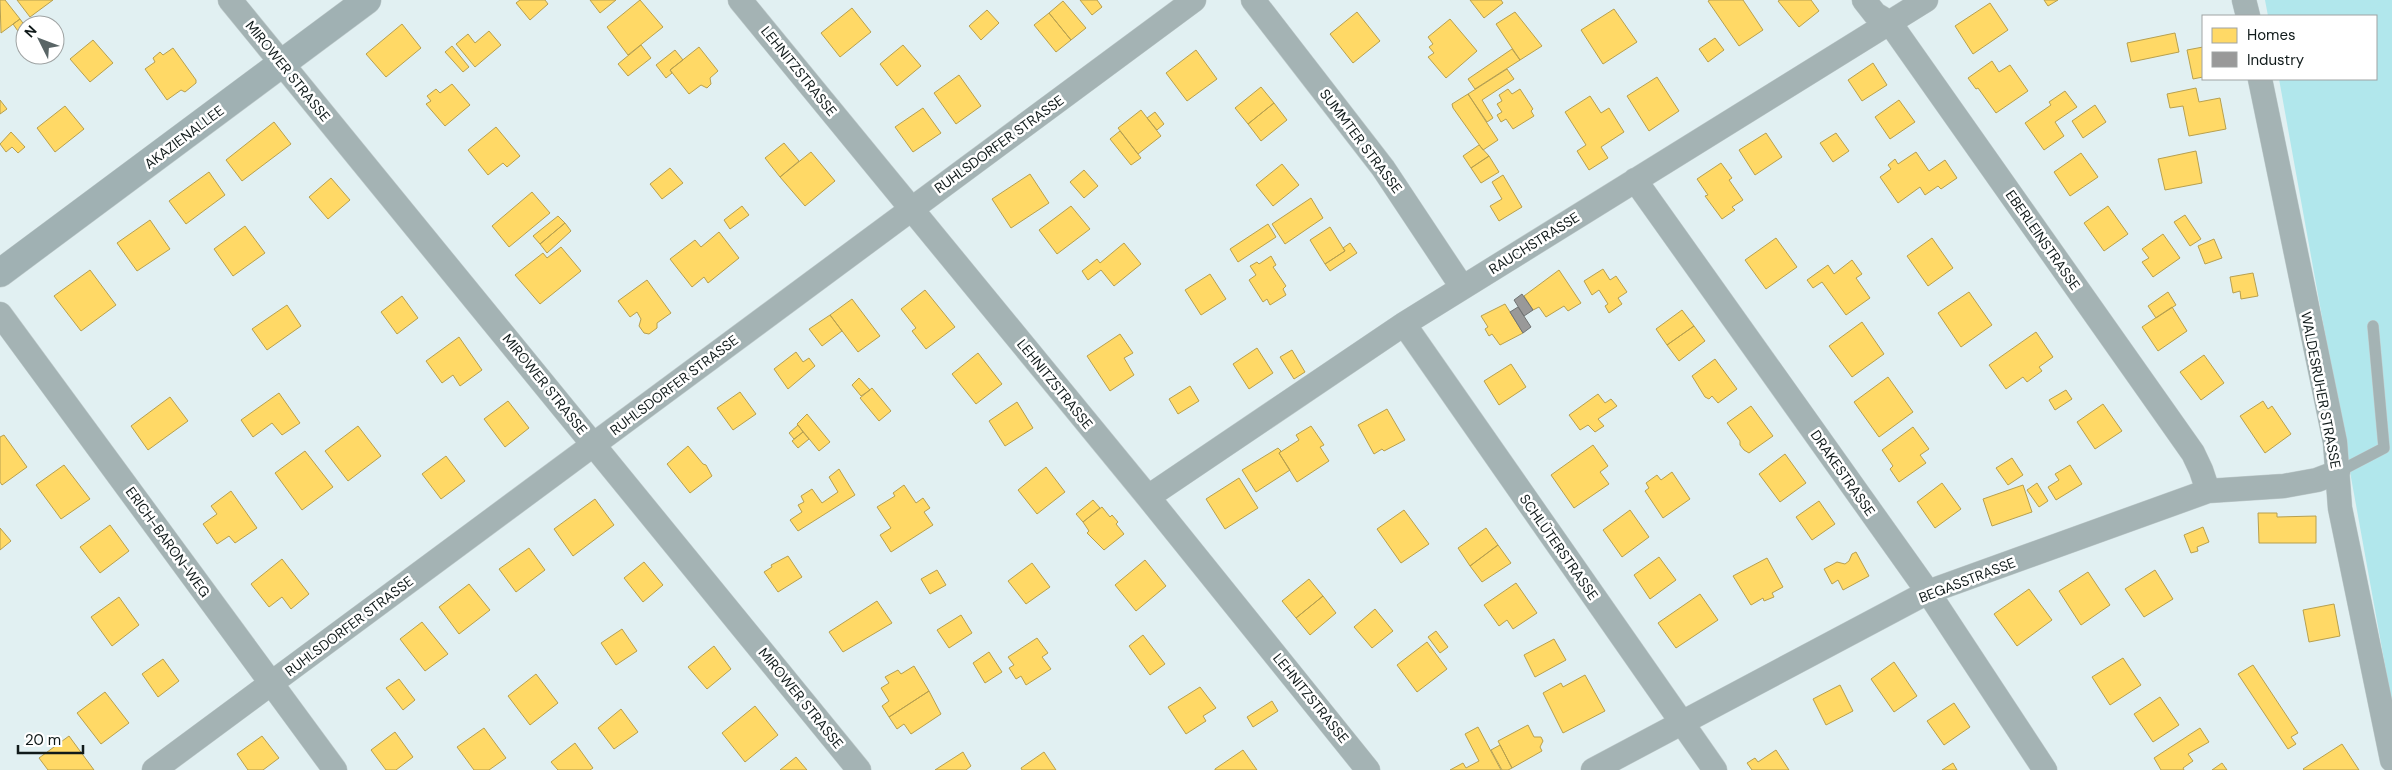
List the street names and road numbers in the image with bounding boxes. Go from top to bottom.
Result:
street label: MIROWER STRASSE [242,17,334,125]
street label: LEHNITZSTRASSE [757,22,841,120]
street label: SUMMTER STRASSE [1316,85,1406,197]
street label: RUHLSDORFER STRASSE [931,91,1067,197]
street label: AKAZIENALLEE [141,101,227,173]
street label: EBERLEINSTRASSE [2002,186,2084,294]
street label: RAUCHSTRASSE [1485,208,1583,278]
street label: WALDESRUHER STRASSE [2297,310,2345,470]
street label: MIROWER STRASSE [499,330,591,438]
street label: RUHLSDORFER STRASSE [606,331,742,439]
street label: LEHNITZSTRASSE [1013,335,1097,433]
street label: DRAKESTRASSE [1807,427,1879,520]
street label: ERICH-BARON-WEG [122,483,214,601]
street label: SCHLÜTERSTRASSE [1516,490,1602,604]
street label: BEGASSTRASSE [1916,553,2018,607]
street label: RUHLSDORFER STRASSE [281,572,417,680]
street label: MIROWER STRASSE [755,644,847,752]
street label: LEHNITZSTRASSE [1269,649,1353,747]

